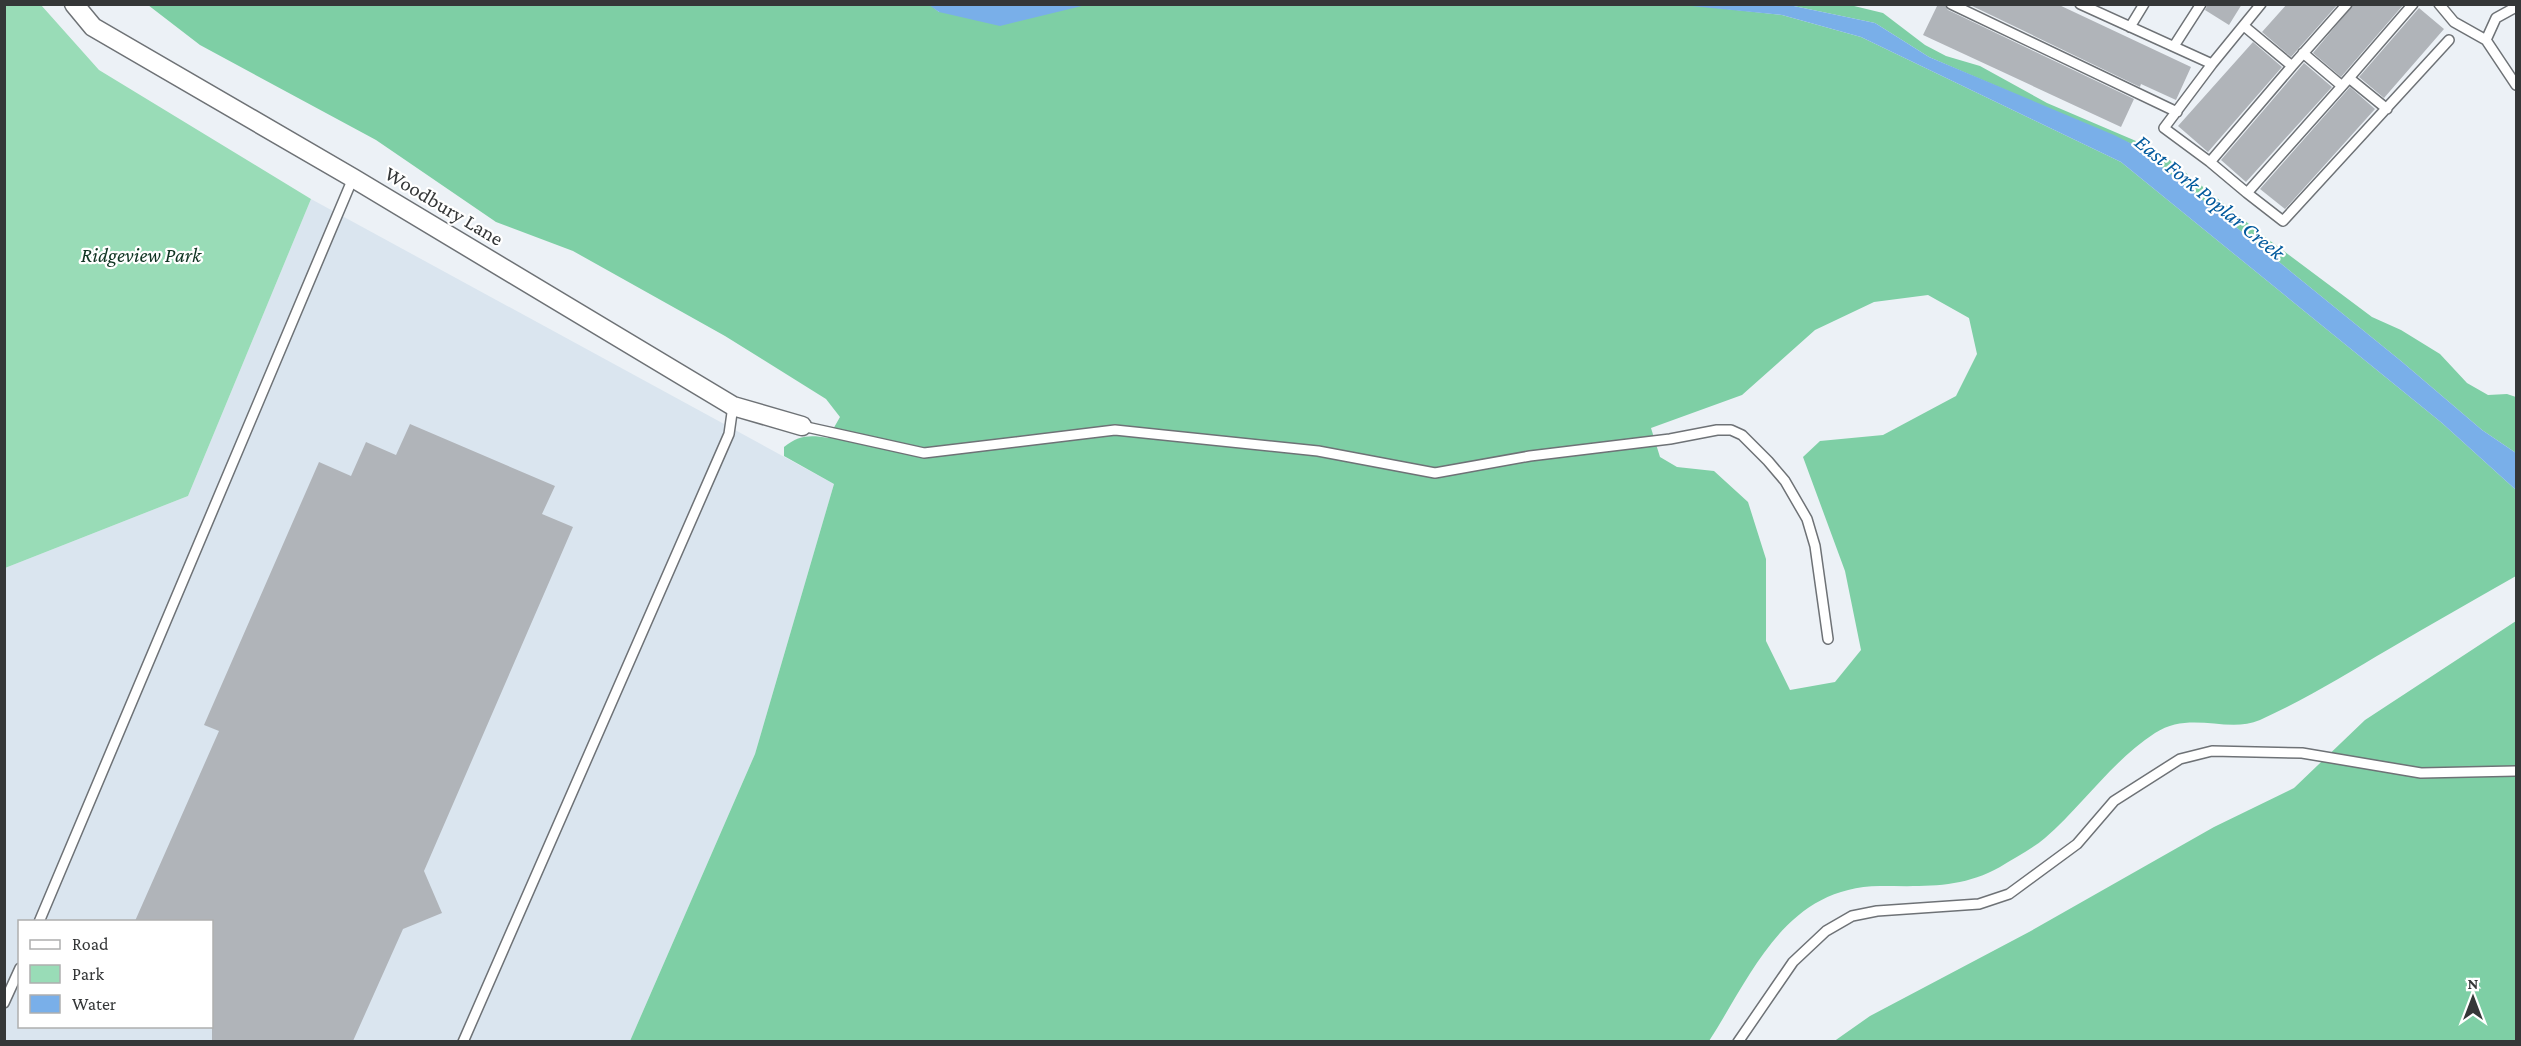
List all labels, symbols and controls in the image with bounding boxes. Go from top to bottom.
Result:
water label: East Fork Poplar Creek [2130,129,2291,266]
street label: Woodbury Lane [380,161,508,251]
park label: Ridgeview Park [81,243,202,267]
legend [18,920,213,1028]
text: Road [72,934,109,954]
text: Park [72,964,104,984]
north arrow [2443,968,2503,1028]
text: N [2468,975,2479,992]
text: Water [72,994,117,1014]

